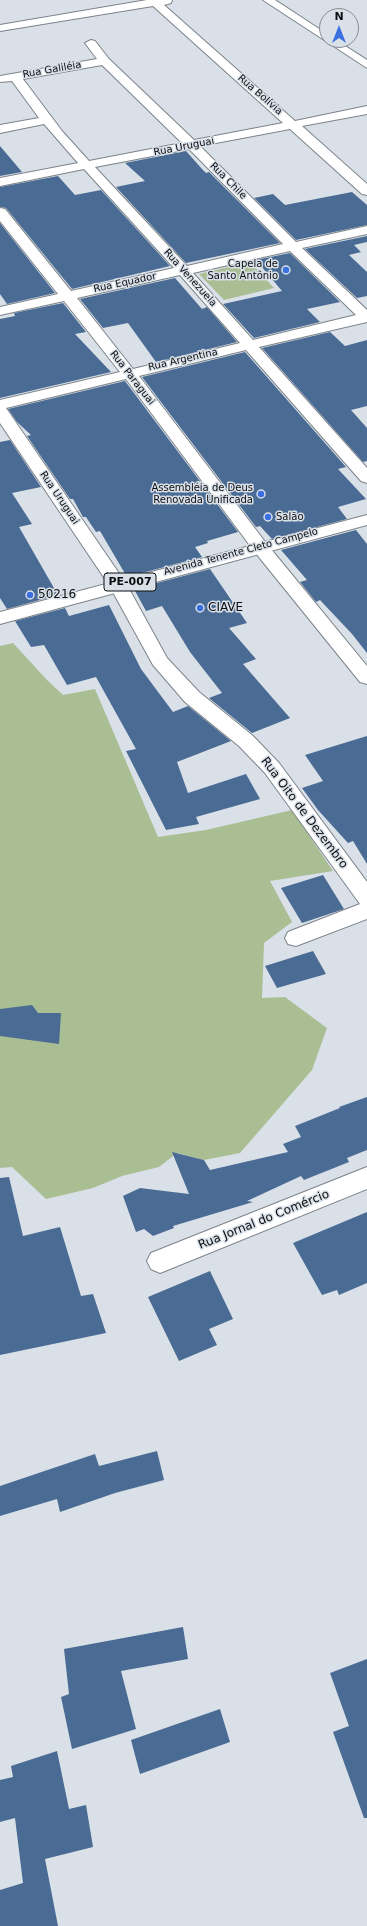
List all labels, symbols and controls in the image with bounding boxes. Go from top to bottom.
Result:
north arrow [319,8,359,48]
text: N [334,10,344,23]
street label: Rua Galiléia [22,59,82,81]
street label: Rua Bolívia [235,72,285,118]
street label: Rua Uruguai [153,135,215,159]
street label: Rua Chile [207,160,249,202]
street label: Rua Venezuela [161,247,219,309]
place label: Capela de Santo Antônio [208,258,278,282]
marker: Capela de Santo Antônio [281,265,291,275]
street label: Rua Equador [93,270,157,296]
street label: Rua Argentina [147,346,219,374]
street label: Rua Paraguai [107,348,157,408]
street label: Rua Uruguai [37,469,81,527]
place label: Assembléia de Deus Renovada Unificada [151,482,253,506]
marker: Assembléia de Deus Renovada Unificada [256,489,266,499]
place label: Salão [276,511,304,523]
marker: Salão [263,512,273,522]
street label: Avenida Tenente Cleto Campelo [163,526,319,578]
road number: PE-007 [104,573,156,591]
place label: 50216 [38,588,76,602]
marker: 50216 [25,590,35,600]
place label: CIAVE [208,601,243,615]
marker: CIAVE [195,603,205,613]
street label: Rua Oito de Dezembro [257,754,351,872]
street label: Rua Jornal do Comércio [196,1187,332,1253]

